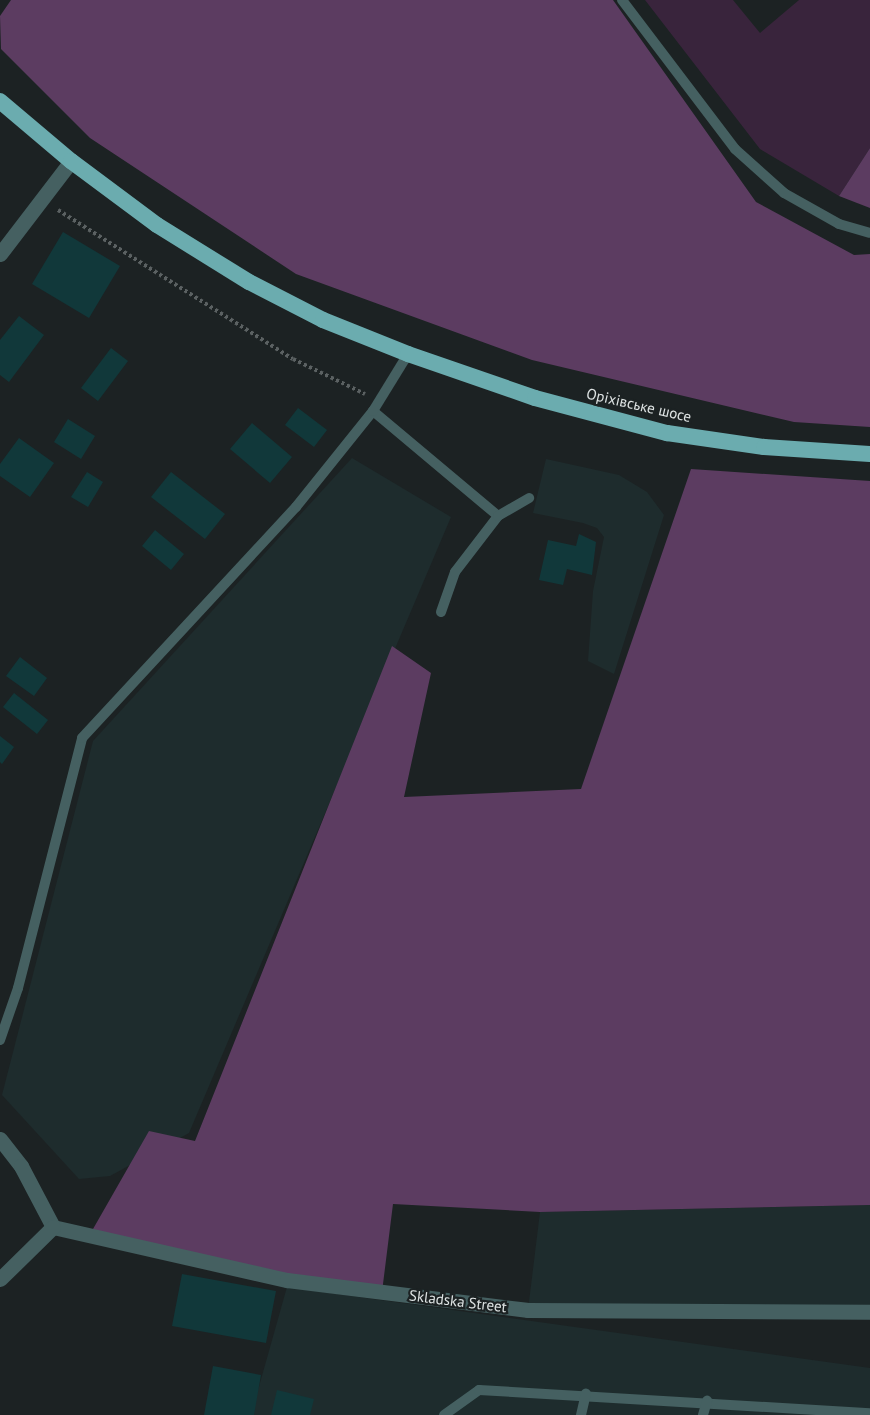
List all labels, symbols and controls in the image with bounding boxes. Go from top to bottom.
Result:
street label: Оріхівське шосе [585,384,693,426]
street label: Skladska Street [408,1286,508,1316]

